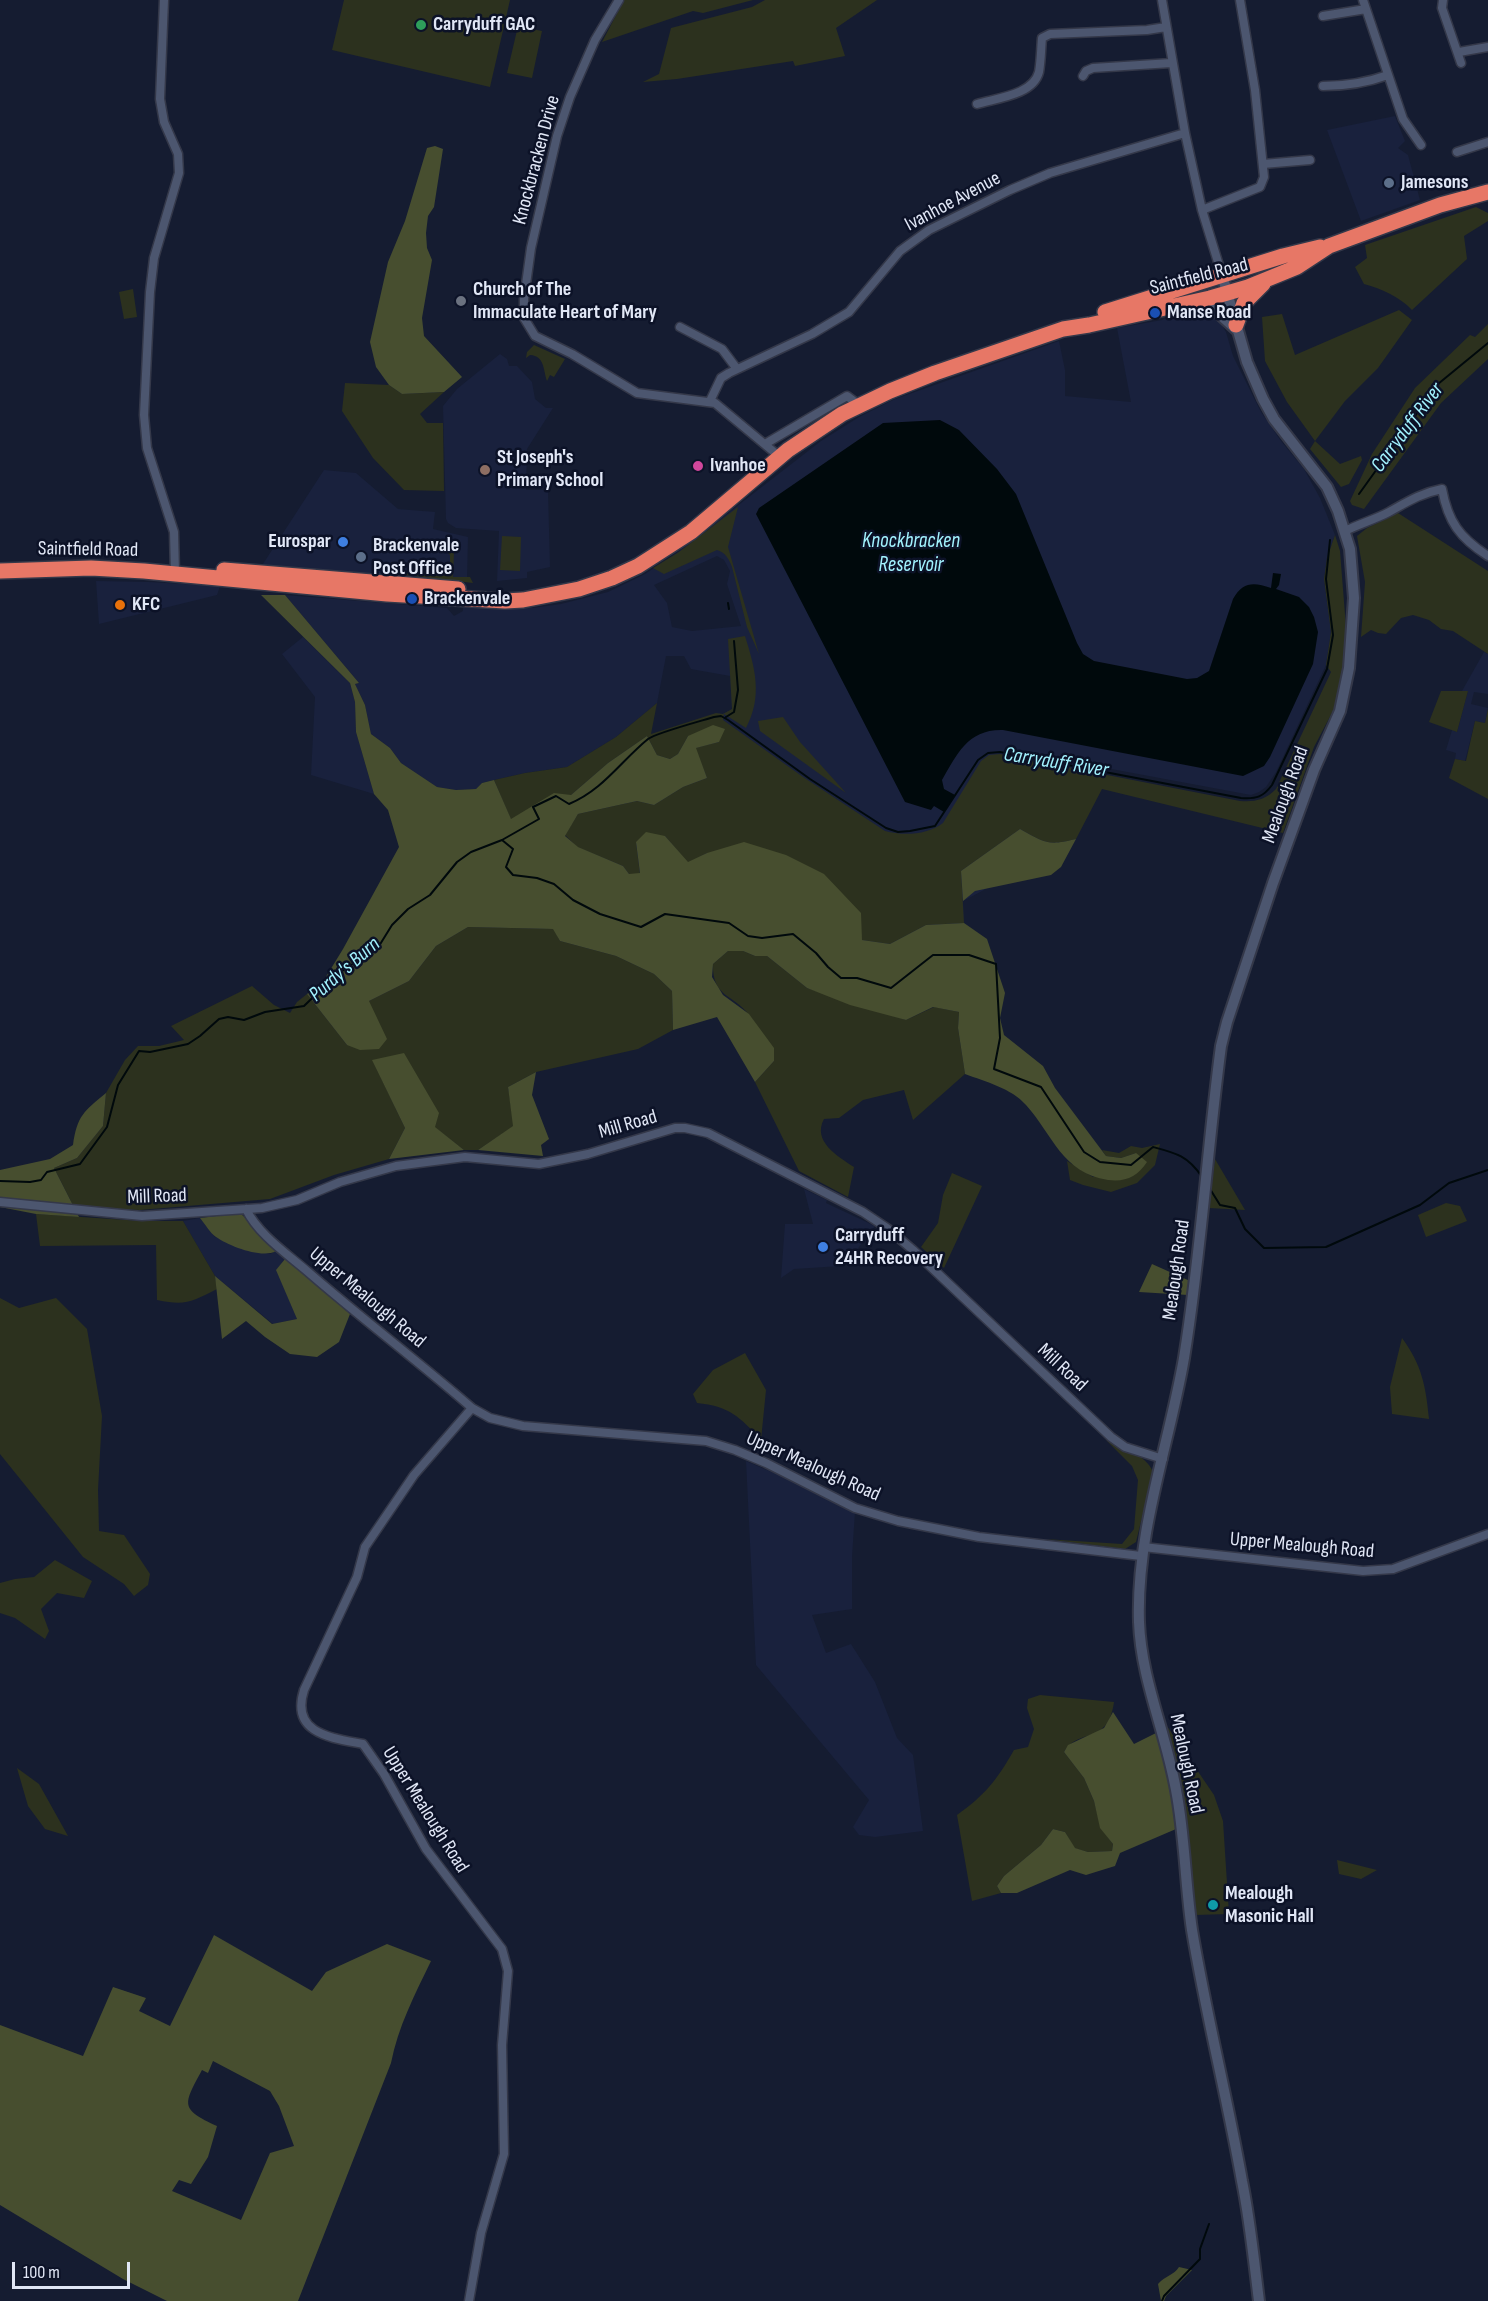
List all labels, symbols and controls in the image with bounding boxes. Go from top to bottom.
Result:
place label: Carryduff GAC [433,13,535,37]
marker: Carryduff GAC [414,18,428,32]
street label: Knockbracken Drive [508,93,566,227]
street label: Ivanhoe Avenue [901,167,1005,237]
place label: Jamesons [1401,171,1468,195]
marker: Jamesons [1382,176,1396,190]
street label: Saintfield Road [1148,253,1250,301]
place label: Church of The Immaculate Heart of Mary [473,278,657,325]
marker: Church of The Immaculate Heart of Mary [454,294,468,308]
place label: Manse Road [1167,301,1251,325]
marker: Manse Road [1148,306,1162,320]
water label: Carryduff River [1366,378,1450,478]
place label: St Joseph's Primary School [497,446,603,493]
place label: Ivanhoe [710,454,766,478]
marker: Ivanhoe [691,459,705,473]
marker: St Joseph's Primary School [478,463,492,477]
water label: Knockbracken Reservoir [862,529,960,579]
place label: Eurospar [268,530,331,554]
place label: Brackenvale Post Office [373,534,459,581]
marker: Eurospar [336,535,350,549]
street label: Saintfield Road [38,537,138,563]
marker: Brackenvale Post Office [354,550,368,564]
place label: Brackenvale [424,587,510,611]
marker: Brackenvale [405,592,419,606]
place label: KFC [132,593,160,617]
marker: KFC [113,598,127,612]
water label: Carryduff River [1002,742,1110,784]
street label: Mealough Road [1257,743,1315,847]
water label: Purdy's Burn [304,932,386,1008]
street label: Mill Road [596,1105,660,1145]
street label: Mill Road [127,1184,187,1210]
street label: Mealough Road [1158,1218,1196,1322]
place label: Carryduff 24HR Recovery [835,1224,943,1271]
marker: Carryduff 24HR Recovery [816,1240,830,1254]
street label: Upper Mealough Road [304,1242,430,1354]
street label: Mill Road [1032,1339,1092,1397]
street label: Upper Mealough Road [742,1427,884,1507]
street label: Upper Mealough Road [1229,1528,1375,1564]
street label: Mealough Road [1164,1712,1208,1816]
street label: Upper Mealough Road [377,1742,473,1878]
place label: Mealough Masonic Hall [1225,1882,1314,1929]
marker: Mealough Masonic Hall [1206,1898,1220,1912]
scale bar [15,2250,134,2288]
text: 100 m [23,2262,60,2283]

